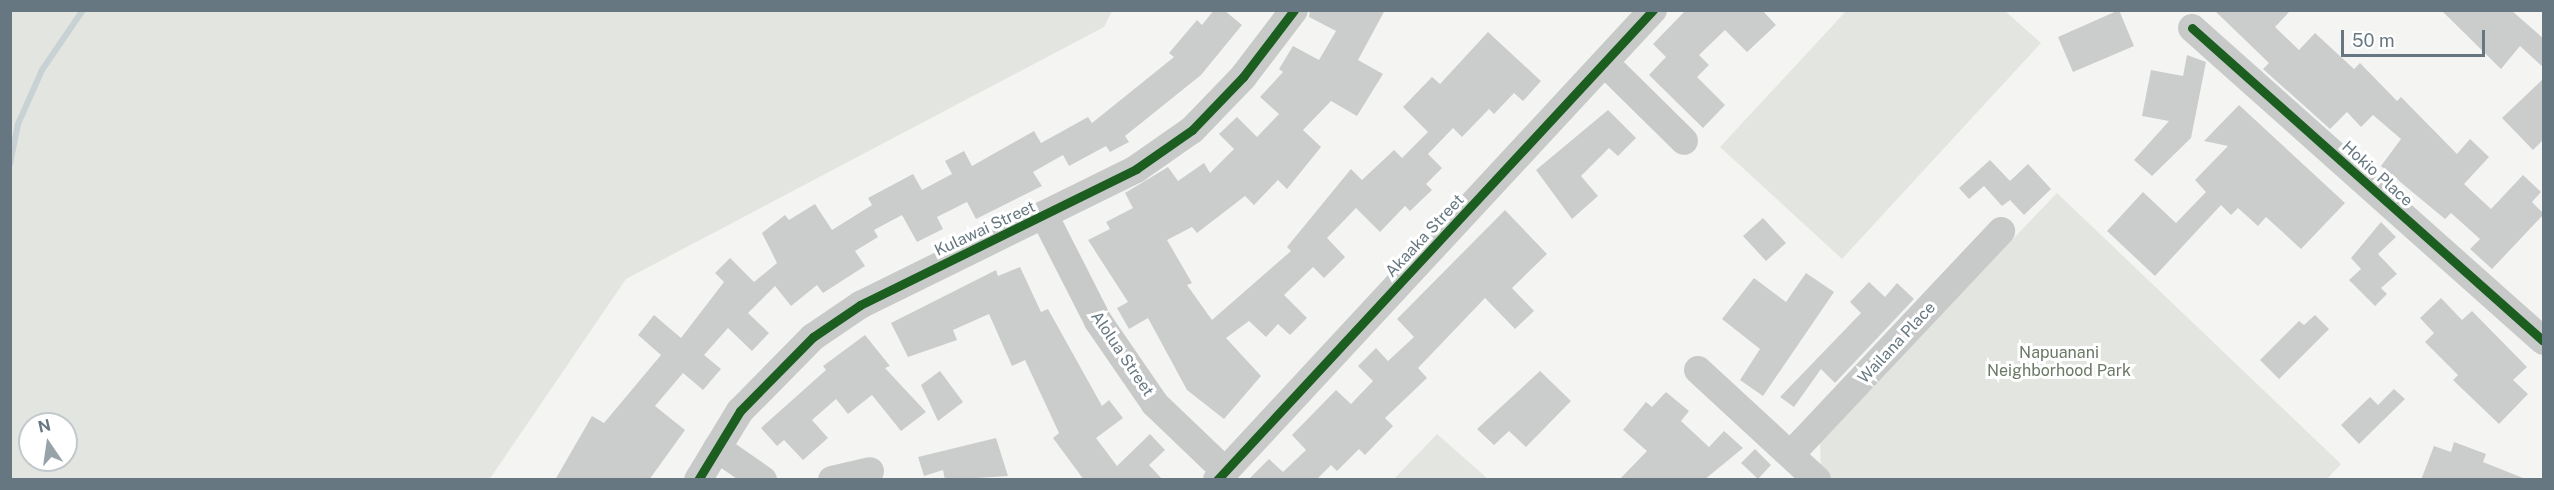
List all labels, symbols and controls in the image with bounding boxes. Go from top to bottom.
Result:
scale bar [2344,18,2488,56]
text: 50 m [2352,30,2395,51]
street label: Hokio Place [2338,137,2416,211]
street label: Akaaka Street [1382,191,1468,281]
street label: Kulawai Street [932,197,1038,261]
street label: Wailana Place [1854,298,1940,388]
street label: Alolua Street [1087,308,1157,400]
park label: Napuanani Neighborhood Park [1987,343,2131,381]
north arrow [18,412,78,472]
text: N [36,415,53,437]

